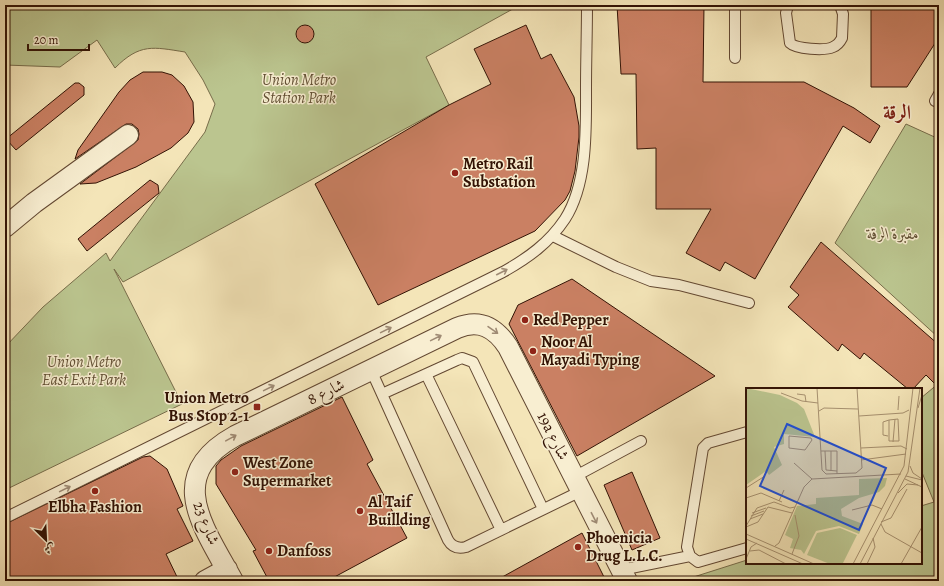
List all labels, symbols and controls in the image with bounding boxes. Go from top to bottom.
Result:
scale bar [28,26,89,52]
text: 20 m [34,32,58,48]
park label: Union Metro Station Park [262,69,336,109]
district label: الرقة [883,99,911,126]
place label: Metro Rail Substation [463,153,535,193]
marker: Metro Rail Substation [450,168,460,178]
park label: مقبرة الرقة [865,223,919,245]
one-way arrow [496,268,508,275]
place label: Red Pepper [533,309,609,331]
marker: Red Pepper [520,315,530,325]
one-way arrow [380,326,392,333]
one-way arrow [487,326,498,334]
place label: Noor Al Mayadi Typing [541,331,640,371]
one-way arrow [429,334,441,341]
marker: Noor Al Mayadi Typing [528,346,538,356]
park label: Union Metro East Exit Park [42,351,126,391]
street label: شارع 8 [304,374,349,412]
one-way arrow [263,383,275,391]
place label: Union Metro Bus Stop 2-1 [164,387,249,427]
inset map [746,388,922,564]
marker: Union Metro Bus Stop 2-1 [252,402,262,412]
street label: 19a شارع [530,408,574,465]
one-way arrow [225,434,237,442]
place label: West Zone Supermarket [242,452,332,492]
marker: West Zone Supermarket [230,467,240,477]
one-way arrow [59,485,71,492]
marker: Elbha Fashion [90,486,100,496]
place label: Al Taif Buillding [367,491,431,531]
place label: Elbha Fashion [48,496,142,518]
street label: شارع 23 [185,498,225,549]
marker: Al Taif Buillding [355,506,365,516]
one-way arrow [591,511,599,523]
north arrow [26,520,66,560]
place label: Phoenicia Drug L.L.C. [586,527,663,567]
text: ش [42,540,58,558]
place label: Danfoss [277,540,331,562]
marker: Phoenicia Drug L.L.C. [573,542,583,552]
marker: Danfoss [264,546,274,556]

